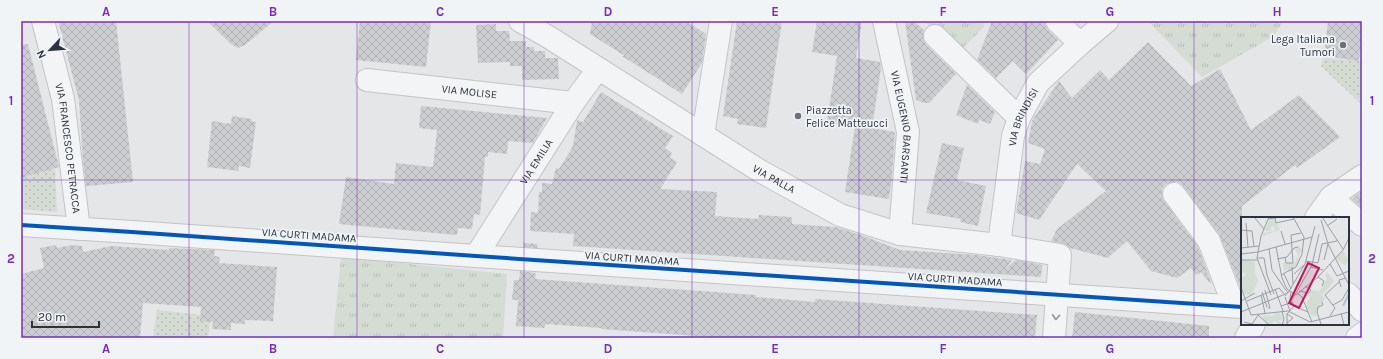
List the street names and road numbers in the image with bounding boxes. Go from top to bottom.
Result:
street label: VIA EUGENIO BARSANTI [888,69,914,184]
street label: VIA FRANCESCO PETRACCA [52,82,83,215]
street label: VIA MOLISE [441,82,498,101]
street label: VIA BRINDISI [1006,86,1041,147]
street label: VIA EMILIA [517,136,556,187]
street label: VIA PALLA [750,162,798,196]
street label: VIA CURTI MADAMA [261,226,357,245]
street label: VIA CURTI MADAMA [584,249,680,268]
street label: VIA CURTI MADAMA [907,270,1003,289]

